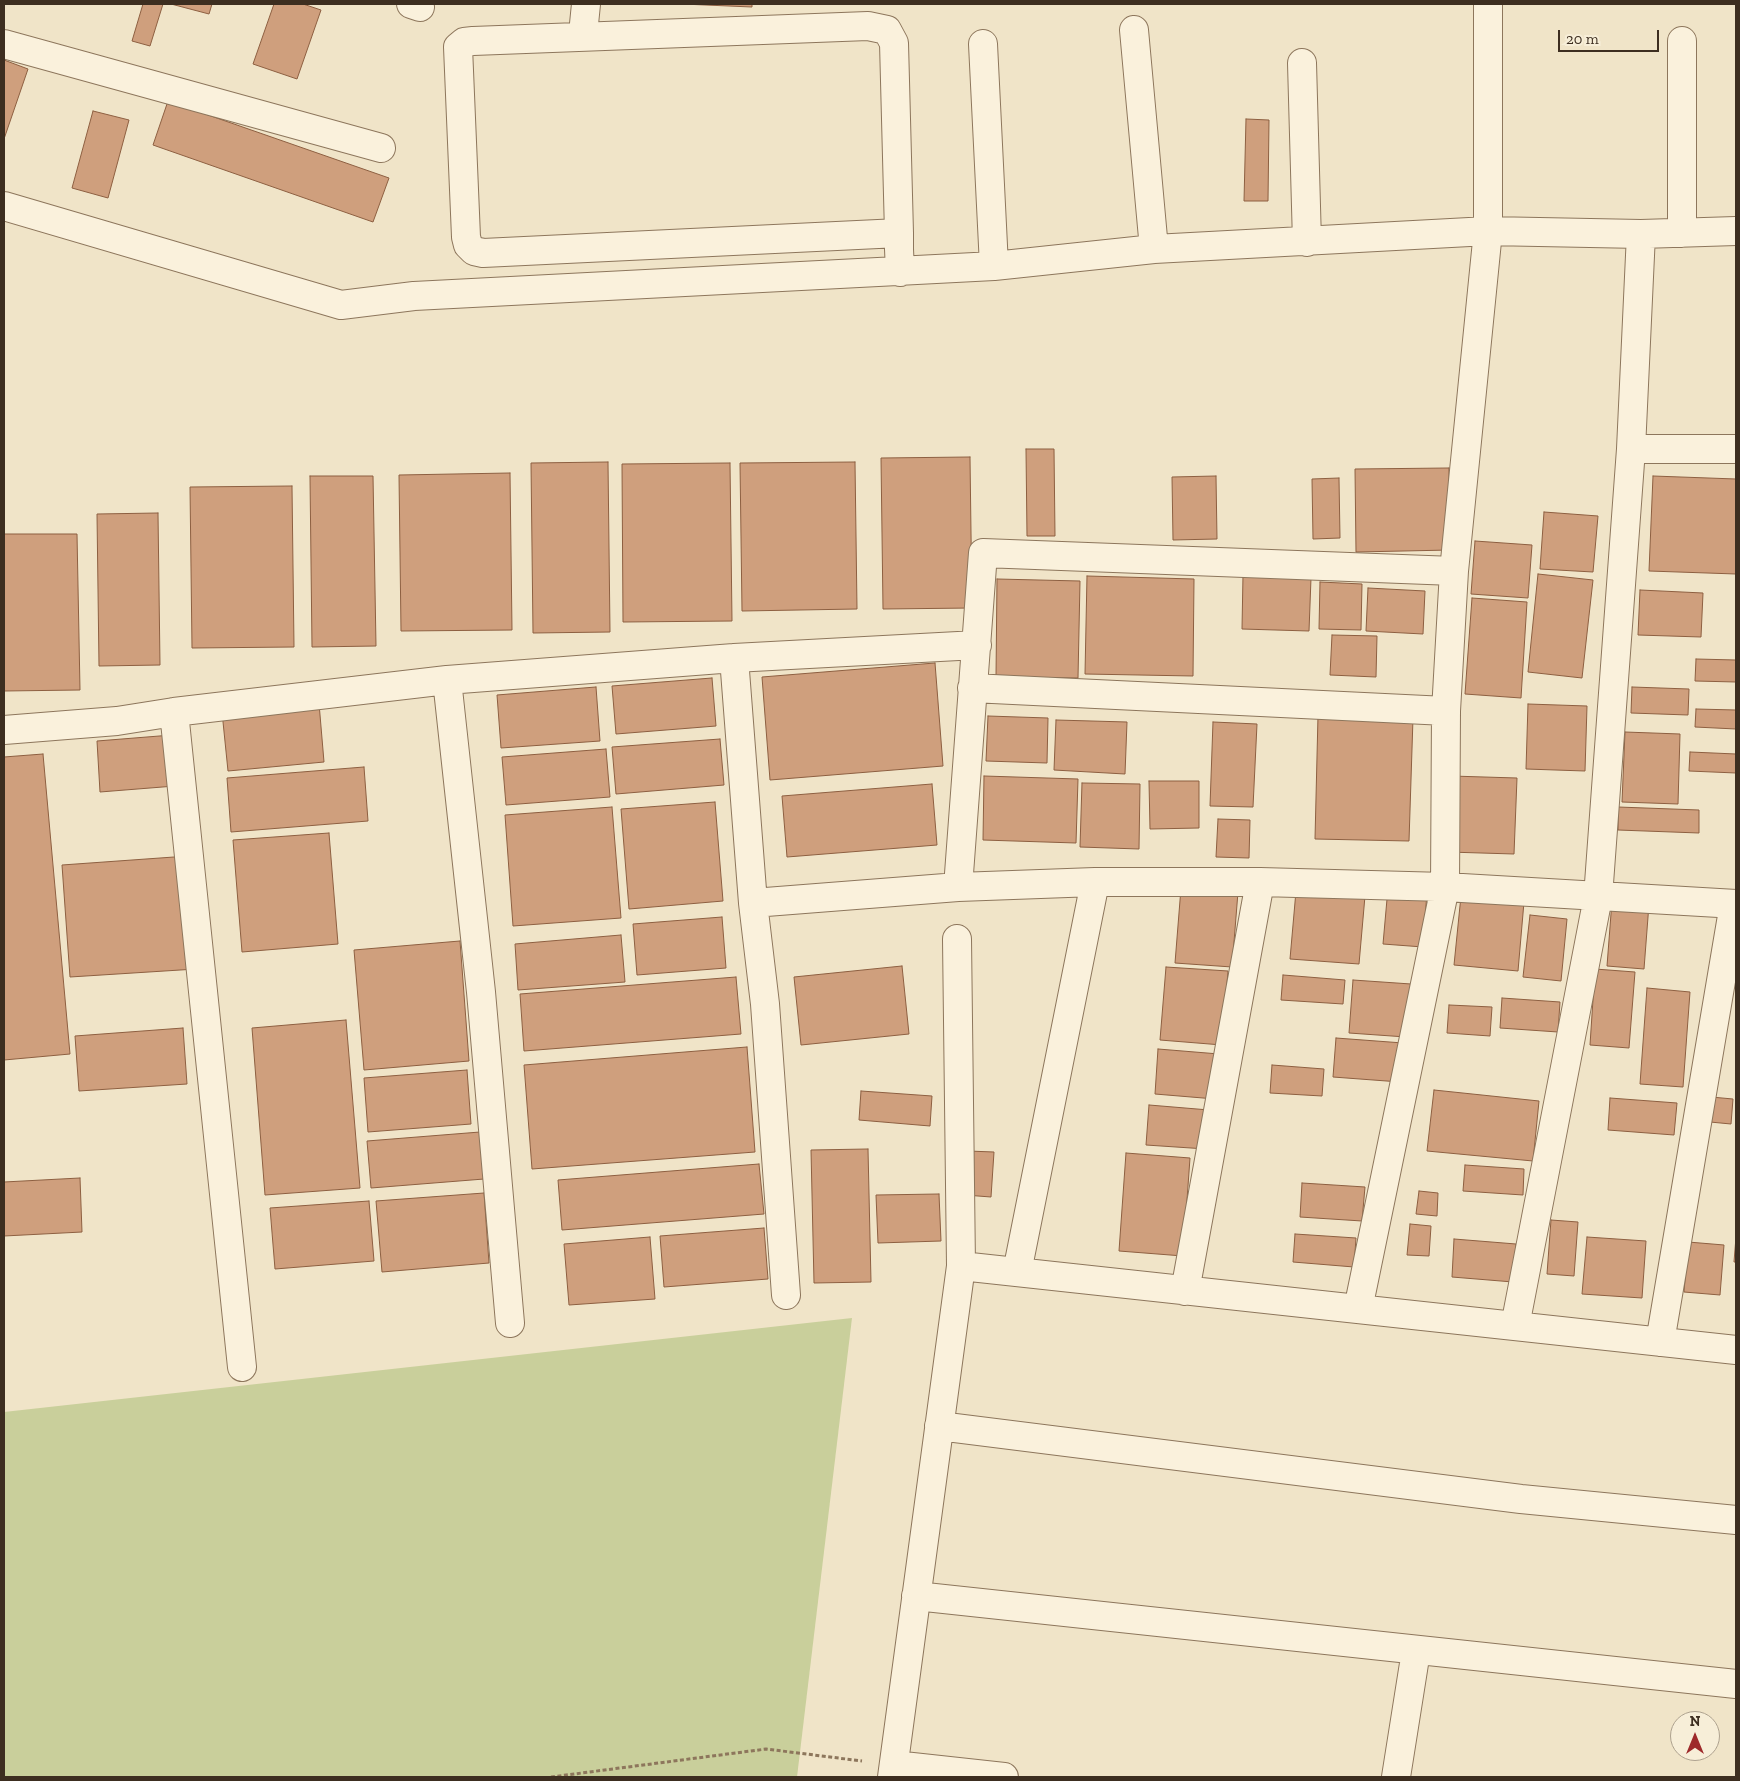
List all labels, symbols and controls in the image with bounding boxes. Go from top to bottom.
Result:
scale bar [1560,20,1661,52]
text: 20 m [1566,30,1599,48]
north arrow [1670,1711,1720,1761]
text: N [1690,1713,1700,1730]

